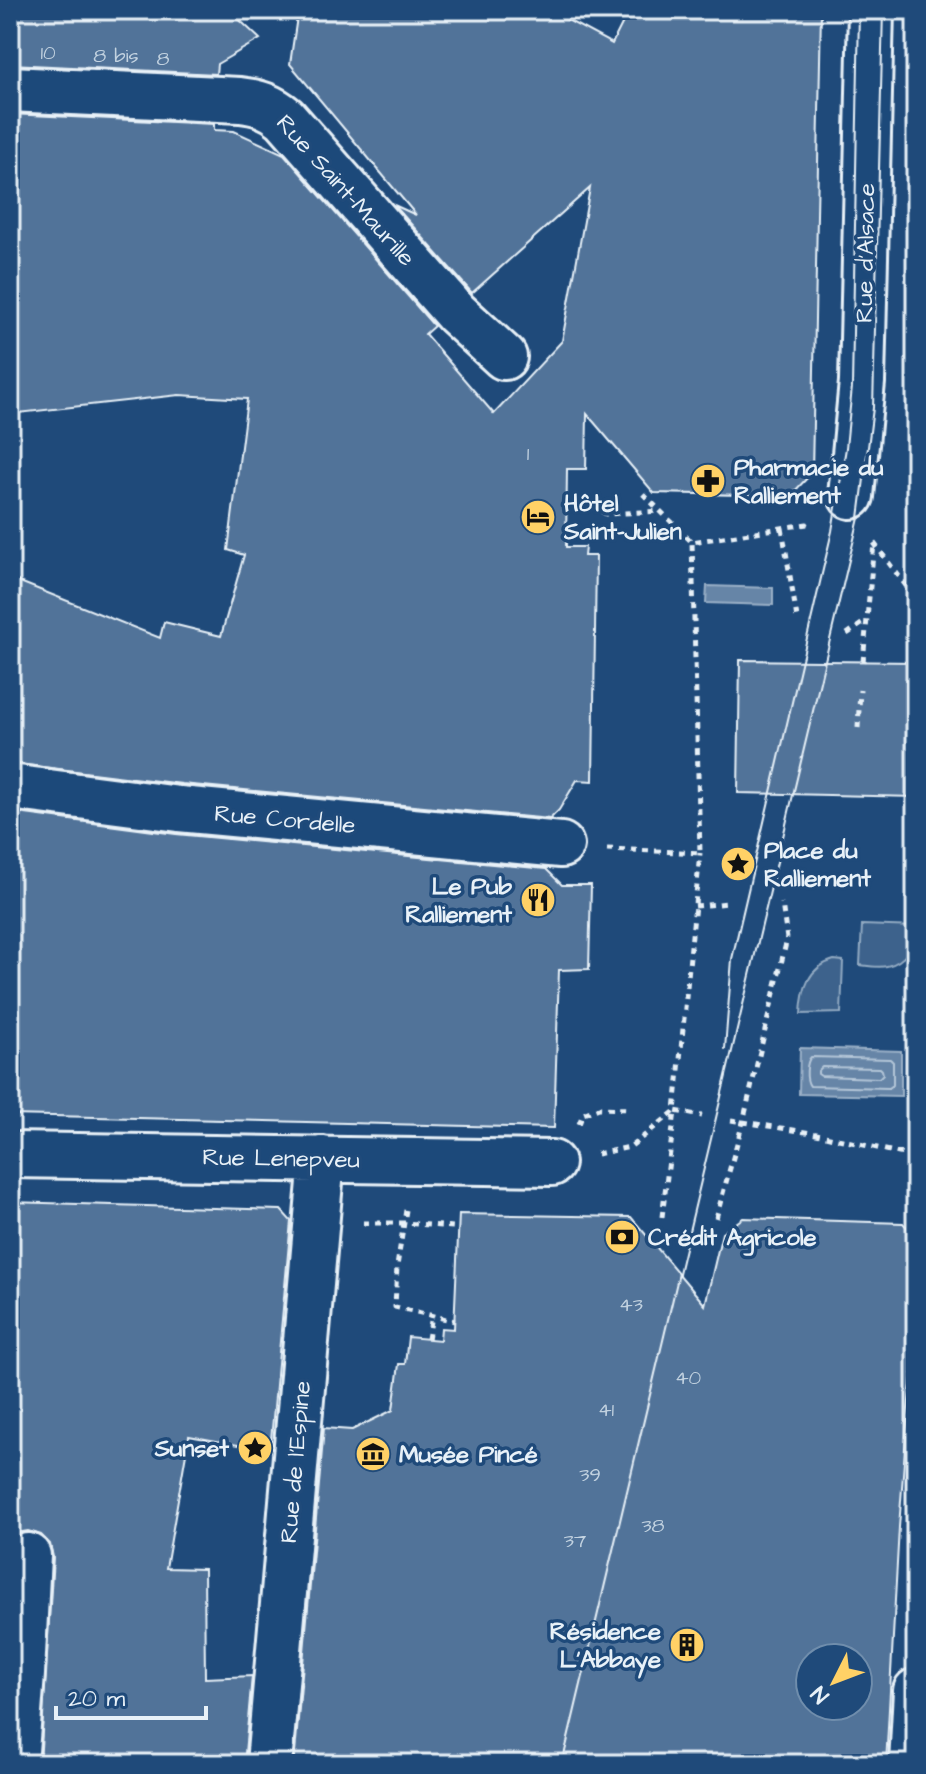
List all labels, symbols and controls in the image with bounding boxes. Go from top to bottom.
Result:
house number: 10 [40,39,56,67]
house number: 8 bis [93,42,139,70]
house number: 8 [157,45,170,73]
street label: Rue Saint-Maurille [268,107,423,274]
street label: Rue d'Alsace [848,183,884,323]
house number: 1 [527,440,530,468]
place label: Pharmacie du Ralliement [734,451,883,513]
pharmacy icon: Pharmacie du Ralliement [689,462,727,500]
place label: Hôtel Saint-Julien [563,487,682,549]
hotel icon: Hôtel Saint-Julien [519,498,557,536]
street label: Rue Cordelle [213,797,357,843]
place label: Place du Ralliement [764,834,871,896]
place icon: Place du Ralliement [719,845,757,883]
place label: Le Pub Ralliement [405,870,513,932]
restaurant icon: Le Pub Ralliement [519,881,557,919]
street label: Rue Lenepveu [202,1141,360,1177]
bank icon: Crédit Agricole [603,1218,641,1256]
place label: Crédit Agricole [648,1221,817,1256]
house number: 43 [619,1291,643,1319]
house number: 40 [675,1364,701,1392]
street label: Rue de l'Espine [272,1380,320,1545]
house number: 41 [598,1396,615,1424]
place icon: Sunset [236,1429,274,1467]
place label: Sunset [154,1432,229,1466]
museum icon: Musée Pincé [354,1435,392,1473]
place label: Musée Pincé [399,1438,538,1472]
house number: 39 [579,1461,601,1489]
house number: 38 [641,1512,665,1540]
house number: 37 [564,1527,586,1555]
place label: Résidence L'Abbaye [550,1615,661,1679]
building icon: Résidence L'Abbaye [668,1626,706,1664]
north arrow [794,1642,874,1722]
scale bar [56,1670,206,1720]
text: N [804,1679,836,1710]
text: 20 m [68,1682,125,1716]

